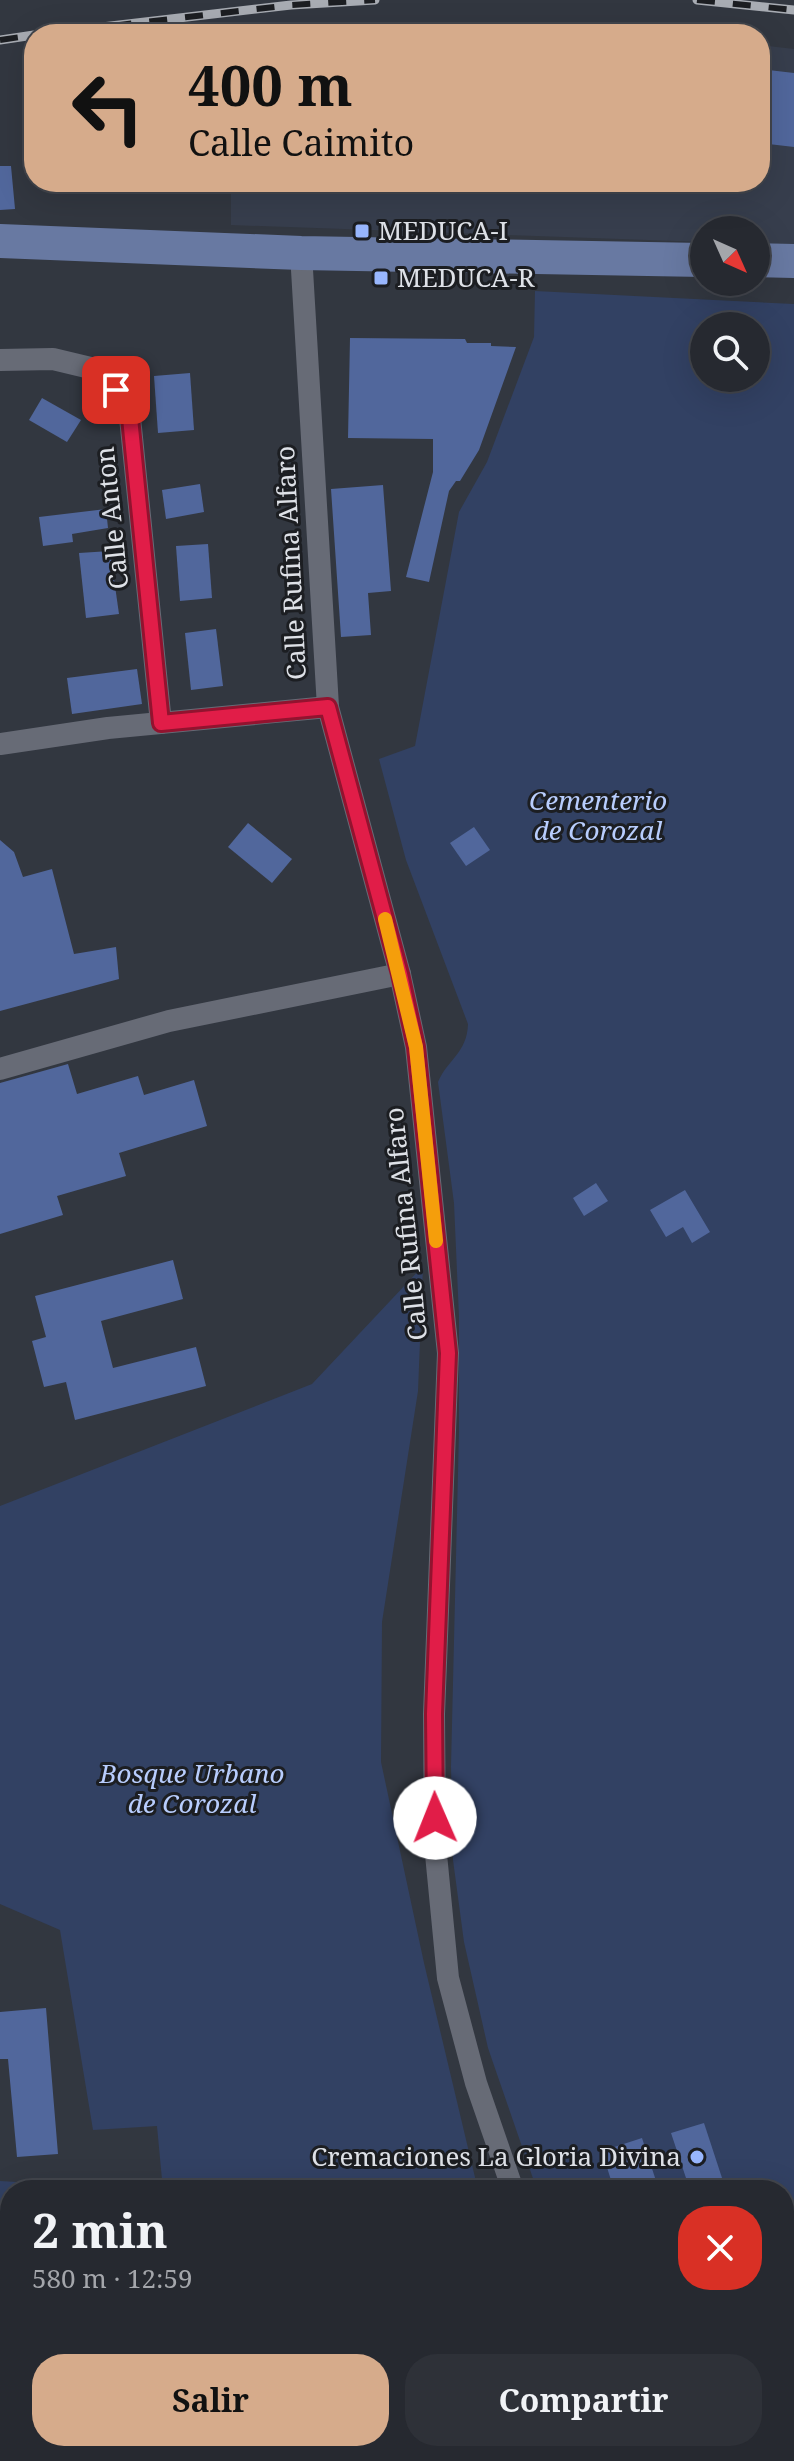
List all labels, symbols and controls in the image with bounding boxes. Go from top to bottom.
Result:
text: 400 m [188,46,353,122]
icon: left [56,56,160,160]
text: Calle Caimito [188,118,414,167]
place label: MEDUCA-I [378,212,508,248]
north arrow [690,216,770,296]
map controls [690,216,770,392]
marker: MEDUCA-I [353,222,371,240]
place label: MEDUCA-R [397,259,535,295]
marker: MEDUCA-R [372,269,390,287]
button: search [690,312,770,392]
pin [82,356,150,424]
icon: arrive [94,368,138,412]
street label: Calle Anton [86,445,136,591]
street label: Calle Rufina Alfaro [266,445,314,681]
park label: Cementerio de Corozal [529,782,667,848]
street label: Calle Rufina Alfaro [375,1106,435,1342]
park label: Bosque Urbano de Corozal [98,1755,285,1821]
position arrow [393,1776,477,1860]
place label: Cremaciones La Gloria Divina [311,2138,681,2174]
marker: Cremaciones La Gloria Divina [688,2148,706,2166]
text: 2 min [32,2197,168,2262]
button: close [678,2206,762,2290]
text: 580 m · 12:59 [32,2260,193,2296]
button: Salir [32,2354,389,2446]
button: Compartir [405,2354,762,2446]

